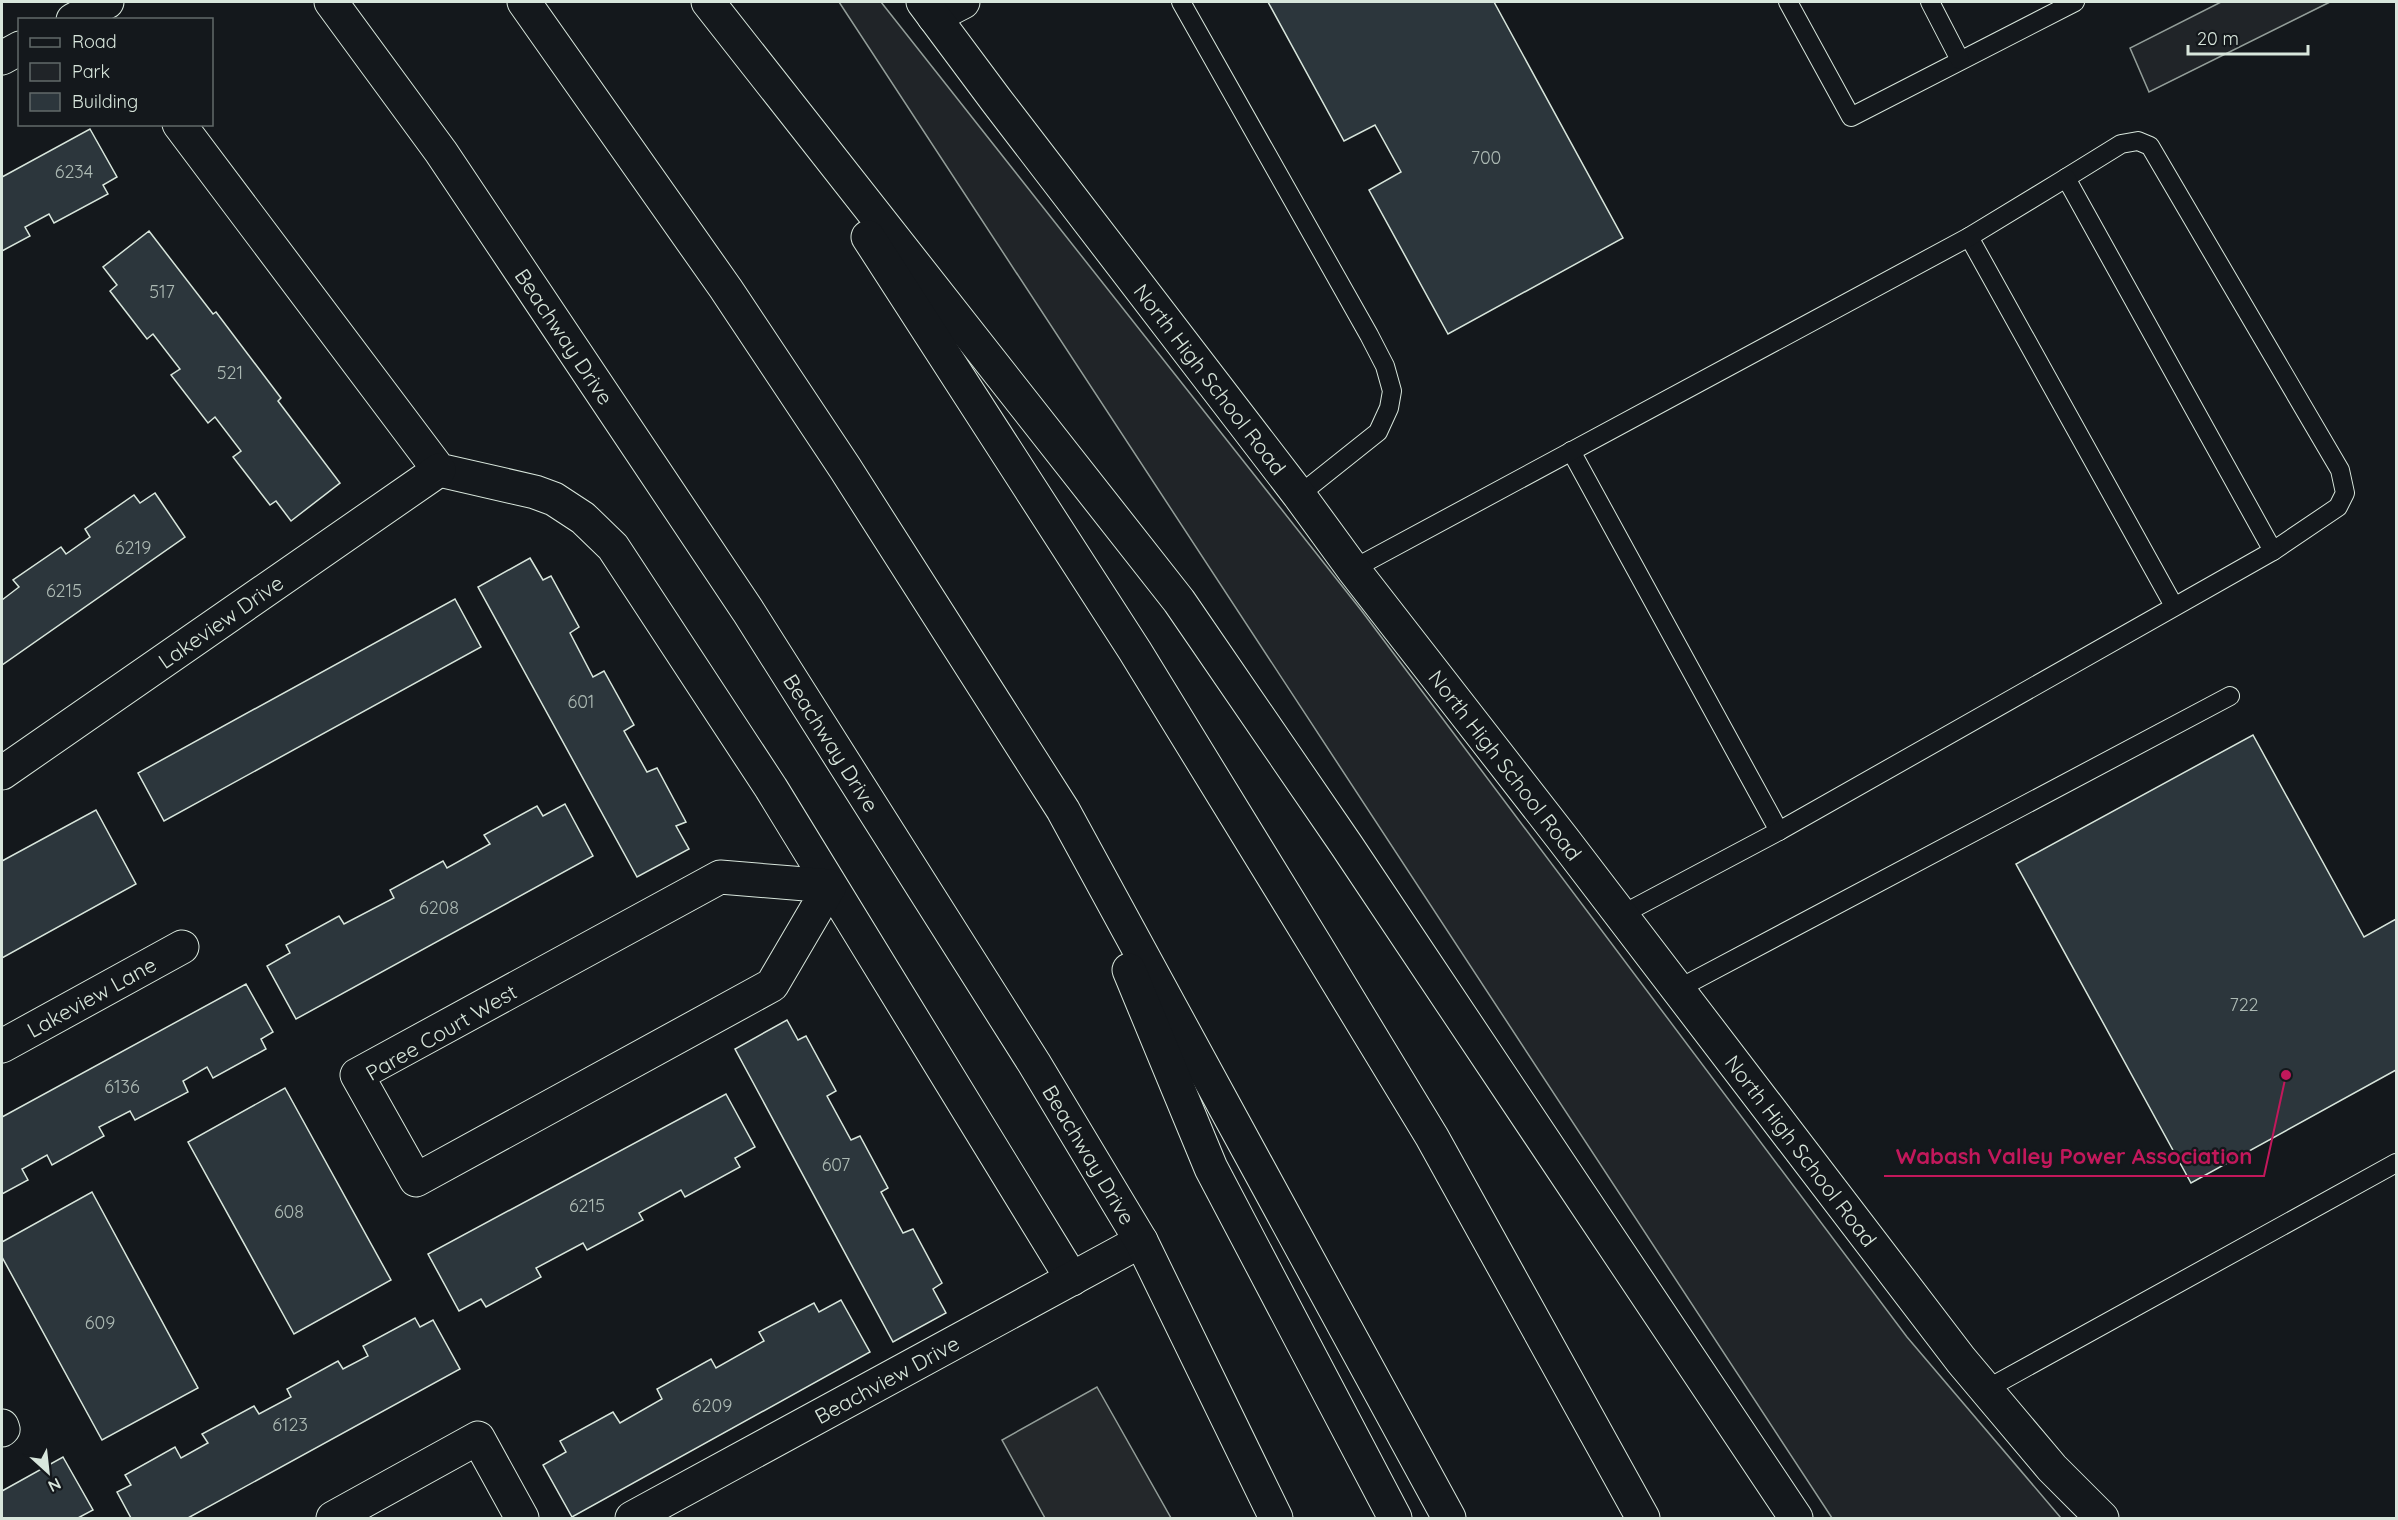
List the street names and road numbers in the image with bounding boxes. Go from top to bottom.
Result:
street label: Beachway Drive [510,264,619,409]
street label: North High School Road [1129,278,1292,480]
street label: Lakeview Drive [153,569,288,674]
street label: North High School Road [1423,665,1587,865]
street label: Beachway Drive [778,669,885,816]
street label: Lakeview Lane [22,951,160,1043]
street label: Paree Court West [361,978,521,1086]
street label: North High School Road [1720,1050,1883,1252]
street label: Beachway Drive [1037,1080,1141,1229]
street label: Beachview Drive [810,1330,964,1429]

